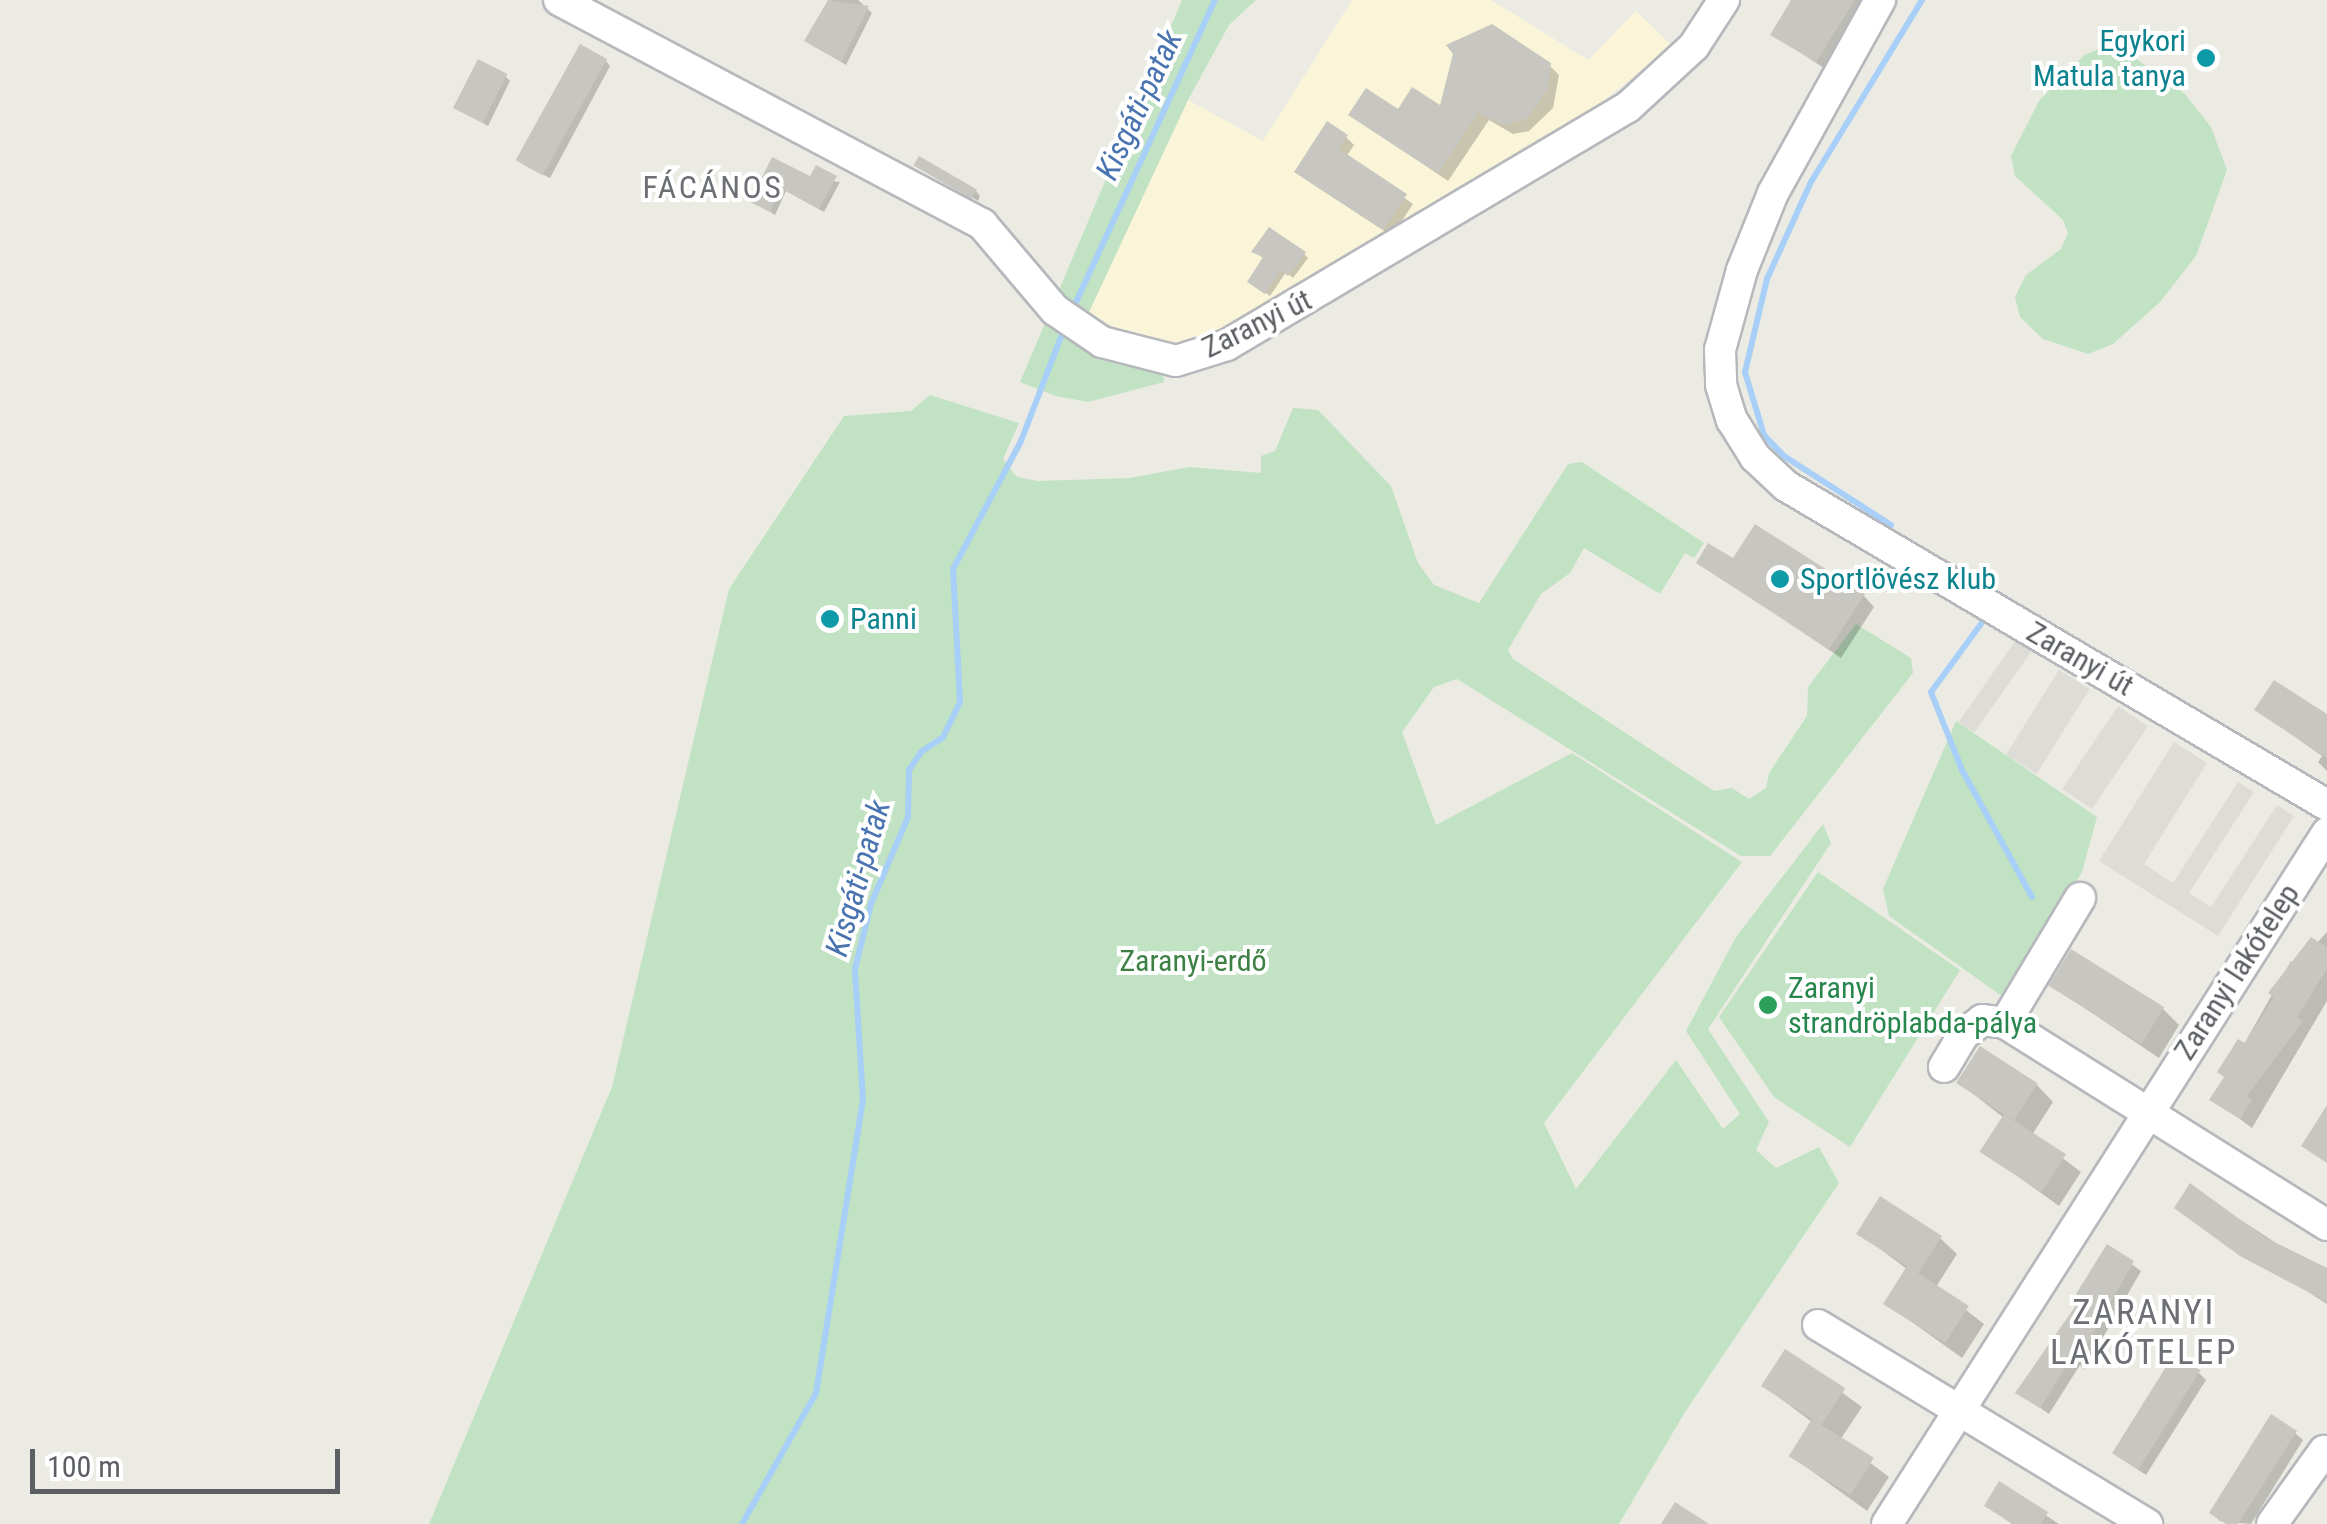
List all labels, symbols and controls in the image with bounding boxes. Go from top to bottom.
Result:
place label: Egykori Matula tanya [2033,23,2186,94]
water label: Kisgáti-patak [1088,24,1190,186]
marker: Egykori Matula tanya [2195,47,2217,69]
district label: FÁCÁNOS [643,168,783,206]
street label: Zaranyi út [1196,282,1318,366]
place label: Sportlövész klub [1800,561,1996,597]
marker: Sportlövész klub [1769,568,1791,590]
place label: Panni [850,601,917,637]
marker: Panni [819,608,841,630]
street label: Zaranyi út [2020,614,2140,704]
water label: Kisgáti-patak [817,795,899,961]
street label: Zaranyi lakótelep [2167,877,2307,1067]
park label: Zaranyi-erdő [1119,943,1267,979]
place label: Zaranyi strandröplabda-pálya [1788,970,2037,1040]
marker: Zaranyi strandröplabda-pálya [1757,994,1779,1016]
district label: ZARANYI LAKÓTELEP [2050,1292,2238,1374]
scale bar [35,1429,345,1491]
text: 100 m [47,1449,121,1484]

